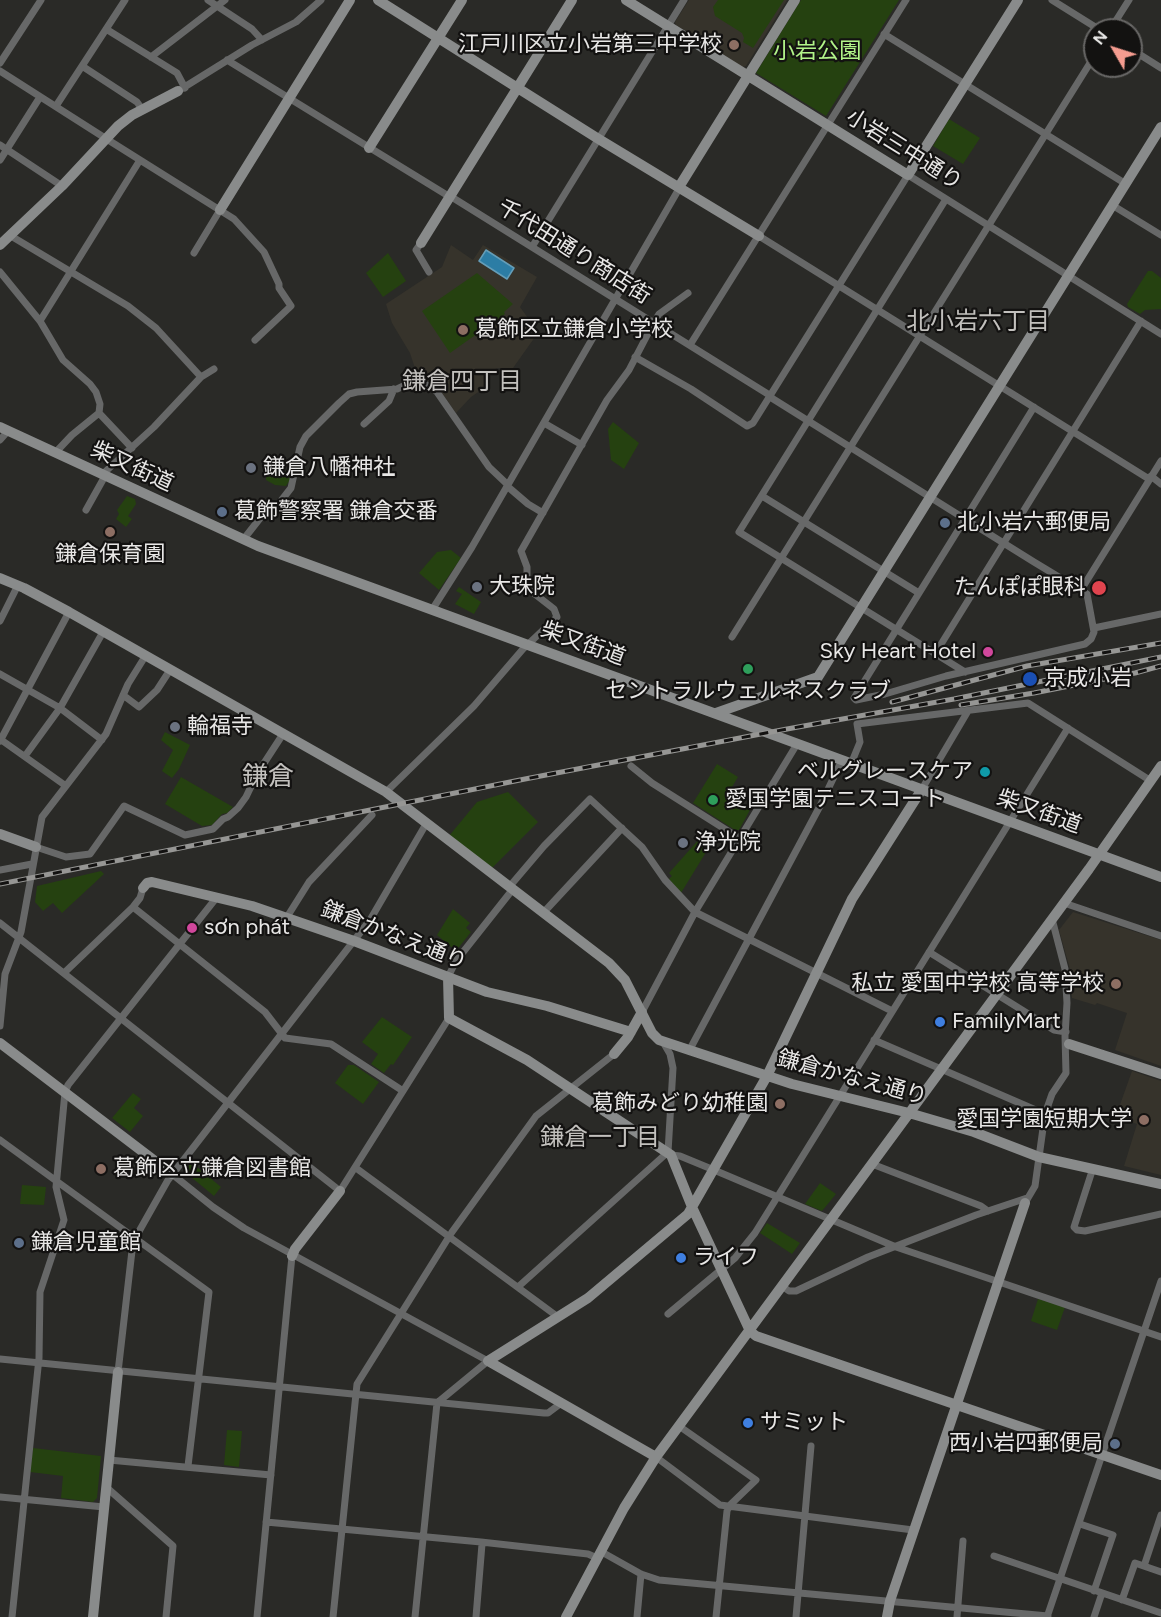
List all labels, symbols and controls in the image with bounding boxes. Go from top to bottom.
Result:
north arrow [1083,18,1143,78]
text: N [1089,27,1111,48]
place label: 江戸川区立小岩第三中学校 [458,32,722,58]
marker: 江戸川区立小岩第三中学校 [727,38,741,52]
park label: 小岩公園 [773,39,861,65]
street label: 小岩三中通り [841,104,967,196]
street label: 千代田通り商店街 [492,194,656,310]
district label: 北小岩六丁目 [906,308,1050,336]
place label: 葛飾区立鎌倉小学校 [475,317,673,343]
marker: 葛飾区立鎌倉小学校 [456,323,470,337]
district label: 鎌倉四丁目 [402,368,522,396]
street label: 柴又街道 [87,436,177,498]
place label: 鎌倉八幡神社 [263,455,395,481]
marker: 鎌倉八幡神社 [244,461,258,475]
place label: 葛飾警察署 鎌倉交番 [234,499,437,525]
marker: 葛飾警察署 鎌倉交番 [215,505,229,519]
place label: 北小岩六郵便局 [957,510,1111,536]
marker: 北小岩六郵便局 [938,516,952,530]
marker: 鎌倉保育園 [103,525,117,539]
place label: 鎌倉保育園 [55,542,165,568]
place label: 大珠院 [489,574,555,600]
place label: たんぽぽ眼科 [954,575,1086,601]
marker: たんぽぽ眼科 [1090,579,1108,597]
marker: 大珠院 [470,580,484,594]
street label: 柴又街道 [537,617,629,671]
place label: Sky Heart Hotel [819,639,976,665]
marker: Sky Heart Hotel [981,645,995,659]
marker: セントラルウェルネスクラブ [741,662,755,676]
place label: 京成小岩 [1044,666,1132,692]
marker: 京成小岩 [1021,670,1039,688]
place label: セントラルウェルネスクラブ [605,679,891,705]
place label: 輪福寺 [187,714,253,740]
marker: 輪福寺 [168,720,182,734]
place label: ベルグレースケア [797,759,973,785]
district label: 鎌倉 [242,761,294,793]
marker: ベルグレースケア [978,765,992,779]
street label: 柴又街道 [993,785,1085,839]
place label: 愛国学園テニスコート [725,787,945,813]
marker: 愛国学園テニスコート [706,793,720,807]
place label: 浄光院 [695,830,761,856]
marker: 浄光院 [676,836,690,850]
street label: 鎌倉かなえ通り [317,896,471,976]
place label: sơn phát [204,915,290,941]
marker: sơn phát [185,921,199,935]
place label: 私立 愛国中学校 高等学校 [851,971,1104,997]
marker: 私立 愛国中学校 高等学校 [1109,977,1123,991]
place label: FamilyMart [952,1009,1061,1035]
marker: FamilyMart [933,1015,947,1029]
street label: 鎌倉かなえ通り [774,1045,930,1111]
place label: 葛飾みどり幼稚園 [592,1091,768,1117]
marker: 葛飾みどり幼稚園 [773,1097,787,1111]
place label: 愛国学園短期大学 [956,1107,1132,1133]
marker: 愛国学園短期大学 [1137,1113,1151,1127]
district label: 鎌倉一丁目 [540,1124,660,1152]
place label: 葛飾区立鎌倉図書館 [113,1156,311,1182]
marker: 葛飾区立鎌倉図書館 [94,1162,108,1176]
place label: 鎌倉児童館 [31,1230,141,1256]
marker: 鎌倉児童館 [12,1236,26,1250]
place label: ライフ [693,1245,759,1271]
marker: ライフ [674,1251,688,1265]
place label: サミット [760,1410,848,1436]
marker: サミット [741,1416,755,1430]
place label: 西小岩四郵便局 [949,1431,1103,1457]
marker: 西小岩四郵便局 [1108,1437,1122,1451]

